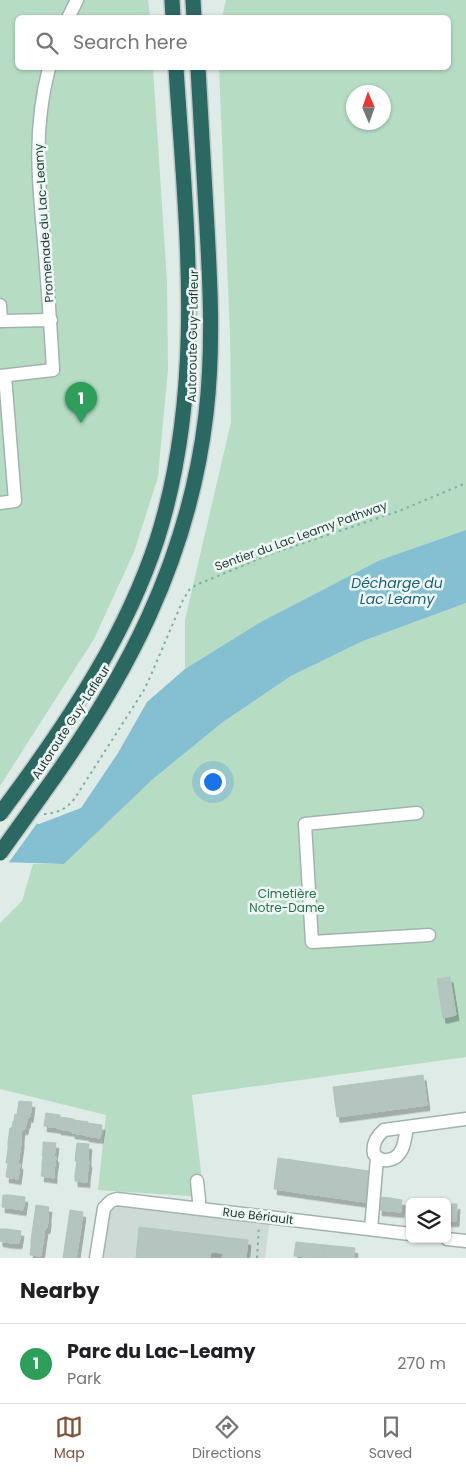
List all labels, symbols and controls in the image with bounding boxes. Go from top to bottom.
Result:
search box [15,15,451,70]
icon: search [33,29,61,57]
text: Search here [73,29,187,56]
north arrow [346,85,391,130]
street label: Promenade du Lac-Leamy [29,143,58,303]
street label: Autoroute Guy-Lafleur [183,269,202,403]
pin: 1 [65,382,97,423]
street label: Sentier du Lac Leamy Pathway [212,496,390,575]
water label: Décharge du Lac Leamy [351,573,443,609]
street label: Autoroute Guy-Lafleur [27,661,114,782]
your location [200,769,226,795]
park label: Cimetière Notre-Dame [249,885,325,916]
map controls [406,1198,451,1243]
button: layers [406,1198,451,1243]
street label: Rue Bériault [222,1203,294,1228]
text: Nearby [20,1276,100,1305]
text: Parc du Lac-Leamy [67,1338,255,1365]
text: 1 [33,1352,39,1375]
text: 270 m [397,1352,446,1375]
text: Park [67,1367,101,1390]
tab: Map [54,1413,85,1464]
tab: Directions [192,1413,261,1464]
tab: Saved [369,1413,412,1464]

